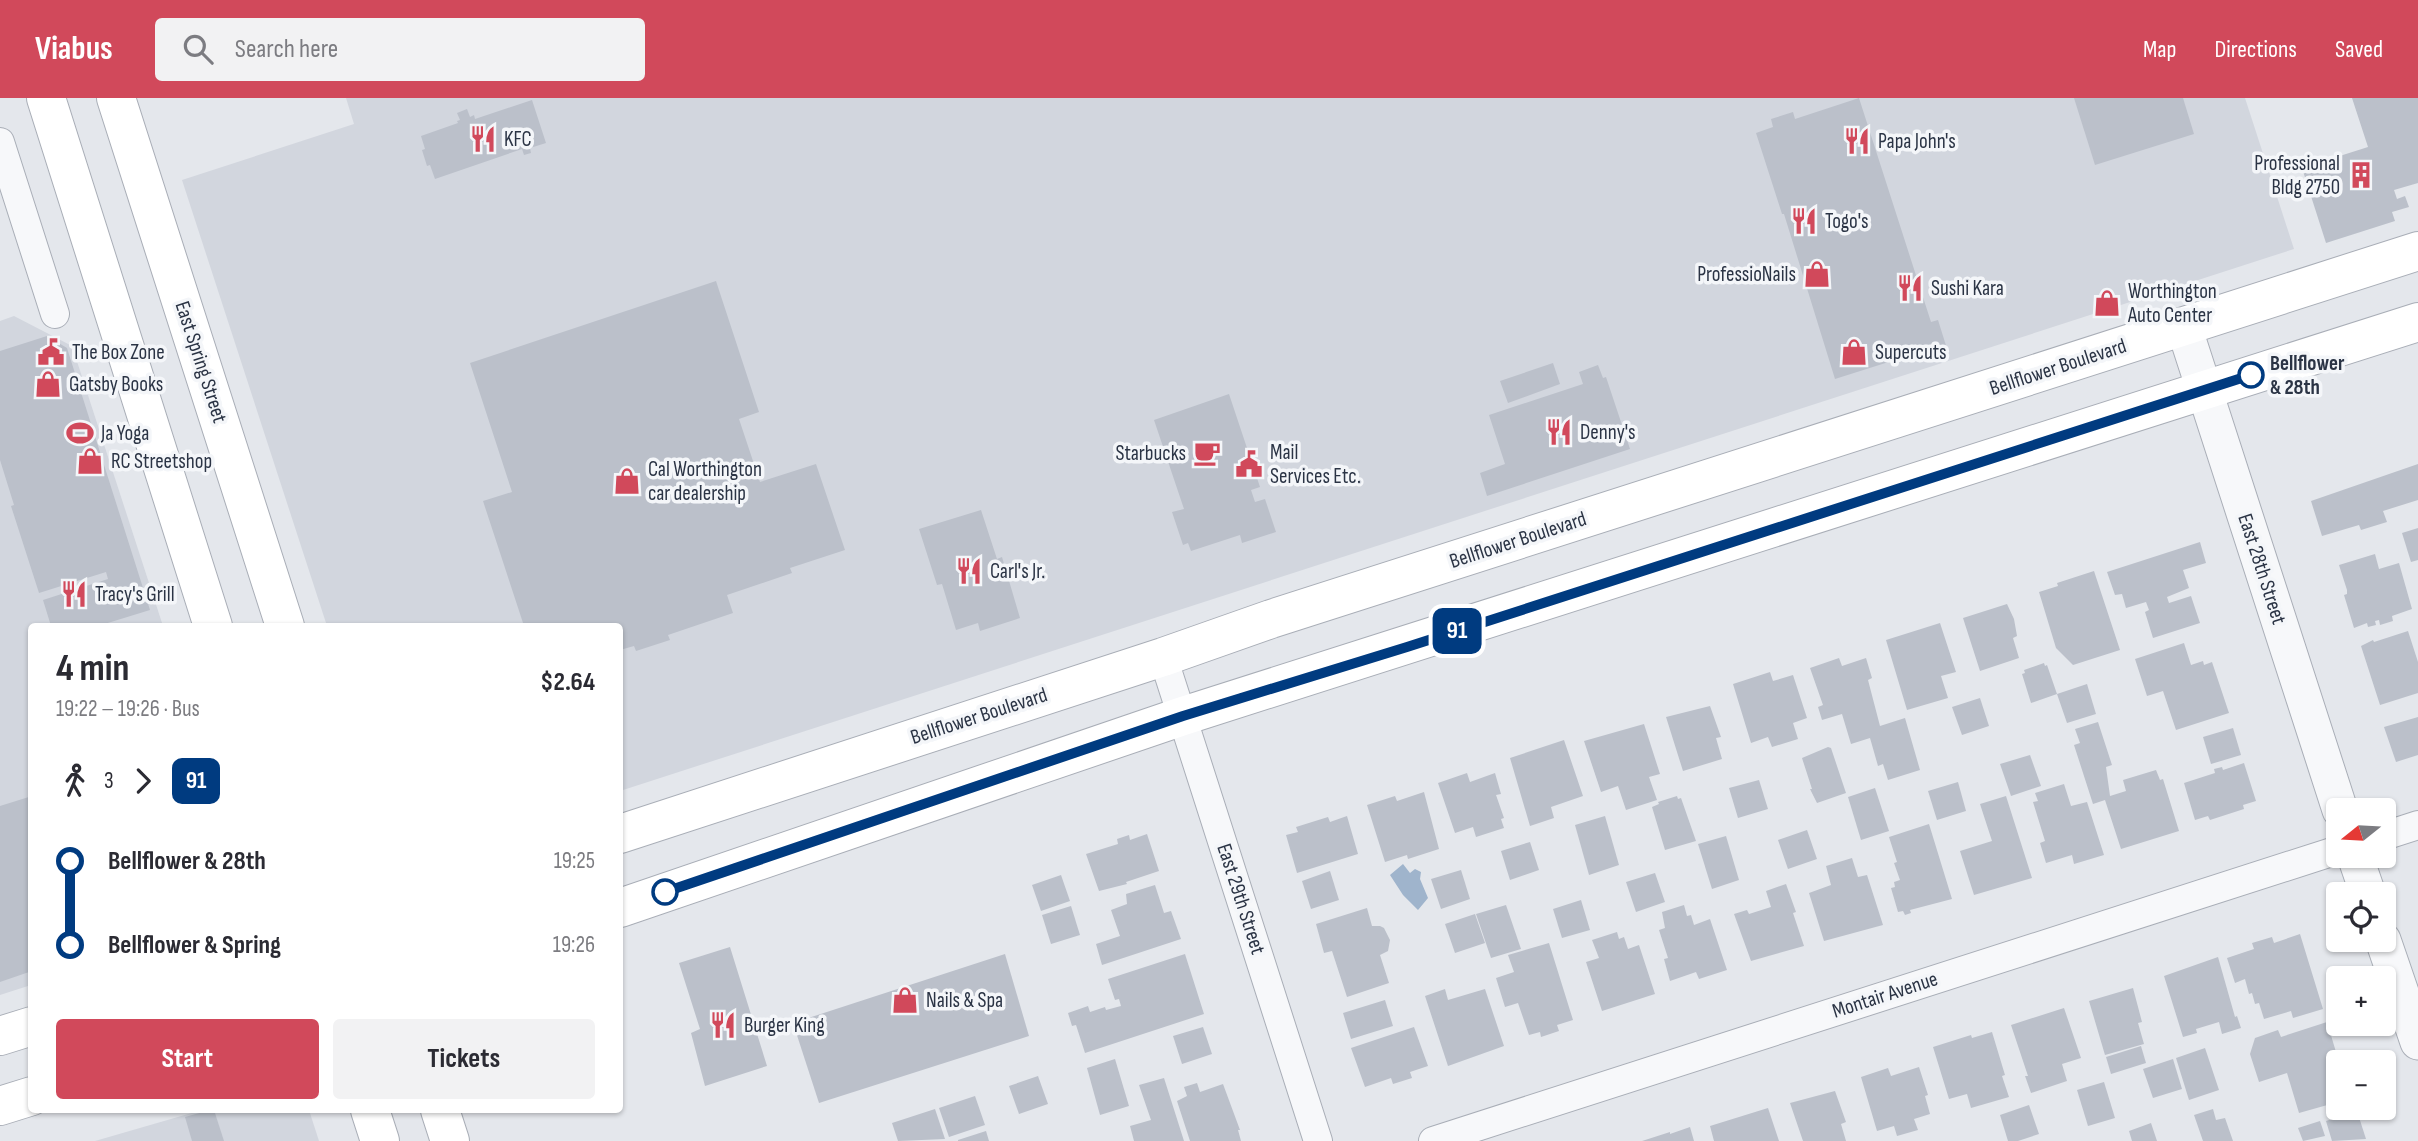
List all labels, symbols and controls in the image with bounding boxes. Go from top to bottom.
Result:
search box [155,18,645,81]
text: Viabus [35,29,113,69]
icon: search [179,30,217,68]
text: Search here [235,34,338,65]
text: Map [2143,35,2176,64]
text: Directions [2214,35,2297,64]
text: Saved [2335,35,2383,64]
restaurant icon: KFC [468,124,498,154]
restaurant icon: Papa John's [1842,126,1872,156]
place label: KFC [504,127,532,152]
place label: Papa John's [1878,129,1956,154]
place label: Professional Bldg 2750 [2254,151,2340,200]
building icon: Professional Bldg 2750 [2346,160,2376,190]
restaurant icon: Togo's [1789,206,1819,236]
place label: Togo's [1825,209,1869,234]
shop icon: ProfessioNails [1802,259,1832,289]
place label: ProfessioNails [1697,262,1796,287]
restaurant icon: Sushi Kara [1895,273,1925,303]
place label: Sushi Kara [1931,276,2004,301]
place label: Worthington Auto Center [2127,279,2217,328]
shop icon: Worthington Auto Center [2092,288,2122,318]
street label: East Spring Street [170,298,232,426]
street label: Bellflower Boulevard [1986,333,2130,401]
public building icon: The Box Zone [36,337,66,367]
shop icon: Supercuts [1839,337,1869,367]
place label: The Box Zone [72,340,165,365]
place label: Supercuts [1875,340,1947,365]
place label: Bellflower & 28th [2270,351,2345,400]
marker: Bellflower & 28th [2238,362,2264,388]
shop icon: Gatsby Books [33,369,63,399]
place label: Gatsby Books [69,372,163,397]
restaurant icon: Denny's [1544,417,1574,447]
sports icon: Ja Yoga [65,418,95,448]
place label: Denny's [1580,420,1636,445]
place label: Ja Yoga [100,421,149,446]
cafe icon: Starbucks [1192,438,1222,468]
place label: Mail Services Etc. [1270,440,1361,489]
place label: Starbucks [1115,441,1186,466]
shop icon: RC Streetshop [75,446,105,476]
place label: RC Streetshop [111,449,212,474]
public building icon: Mail Services Etc. [1234,449,1264,479]
place label: Cal Worthington car dealership [648,457,762,506]
shop icon: Cal Worthington car dealership [612,466,642,496]
street label: Bellflower Boulevard [1446,506,1590,574]
street label: East 28th Street [2232,511,2292,627]
restaurant icon: Carl's Jr. [954,556,984,586]
place label: Carl's Jr. [990,559,1045,584]
restaurant icon: Tracy's Grill [59,579,89,609]
place label: Tracy's Grill [95,582,175,607]
line badge: 91 [1426,608,1488,654]
text: 91 [1447,616,1467,645]
text: 4 min [56,646,129,691]
text: $2.64 [540,667,595,698]
street label: Bellflower Boulevard [907,682,1051,750]
text: 19:22 – 19:26 · Bus [56,695,200,723]
icon: walk [56,762,94,800]
icon: forward [124,762,162,800]
text: 91 [186,766,206,795]
text: 3 [104,767,114,795]
north arrow [2326,798,2396,868]
map controls [2326,798,2396,1120]
street label: East 29th Street [1211,841,1271,957]
text: Bellflower & 28th [108,846,266,877]
text: 19:25 [554,847,595,875]
unlabelled marker [652,879,678,905]
button: locate [2326,882,2396,952]
text: Bellflower & Spring [108,930,281,961]
text: 19:26 [553,931,595,959]
street label: Montair Avenue [1829,966,1941,1024]
button: + [2326,966,2396,1036]
shop icon: Nails & Spa [890,985,920,1015]
place label: Nails & Spa [926,988,1003,1013]
restaurant icon: Burger King [708,1010,738,1040]
place label: Burger King [744,1013,825,1038]
button: Start [56,1019,319,1099]
button: Tickets [333,1019,595,1099]
button: − [2326,1050,2396,1120]

